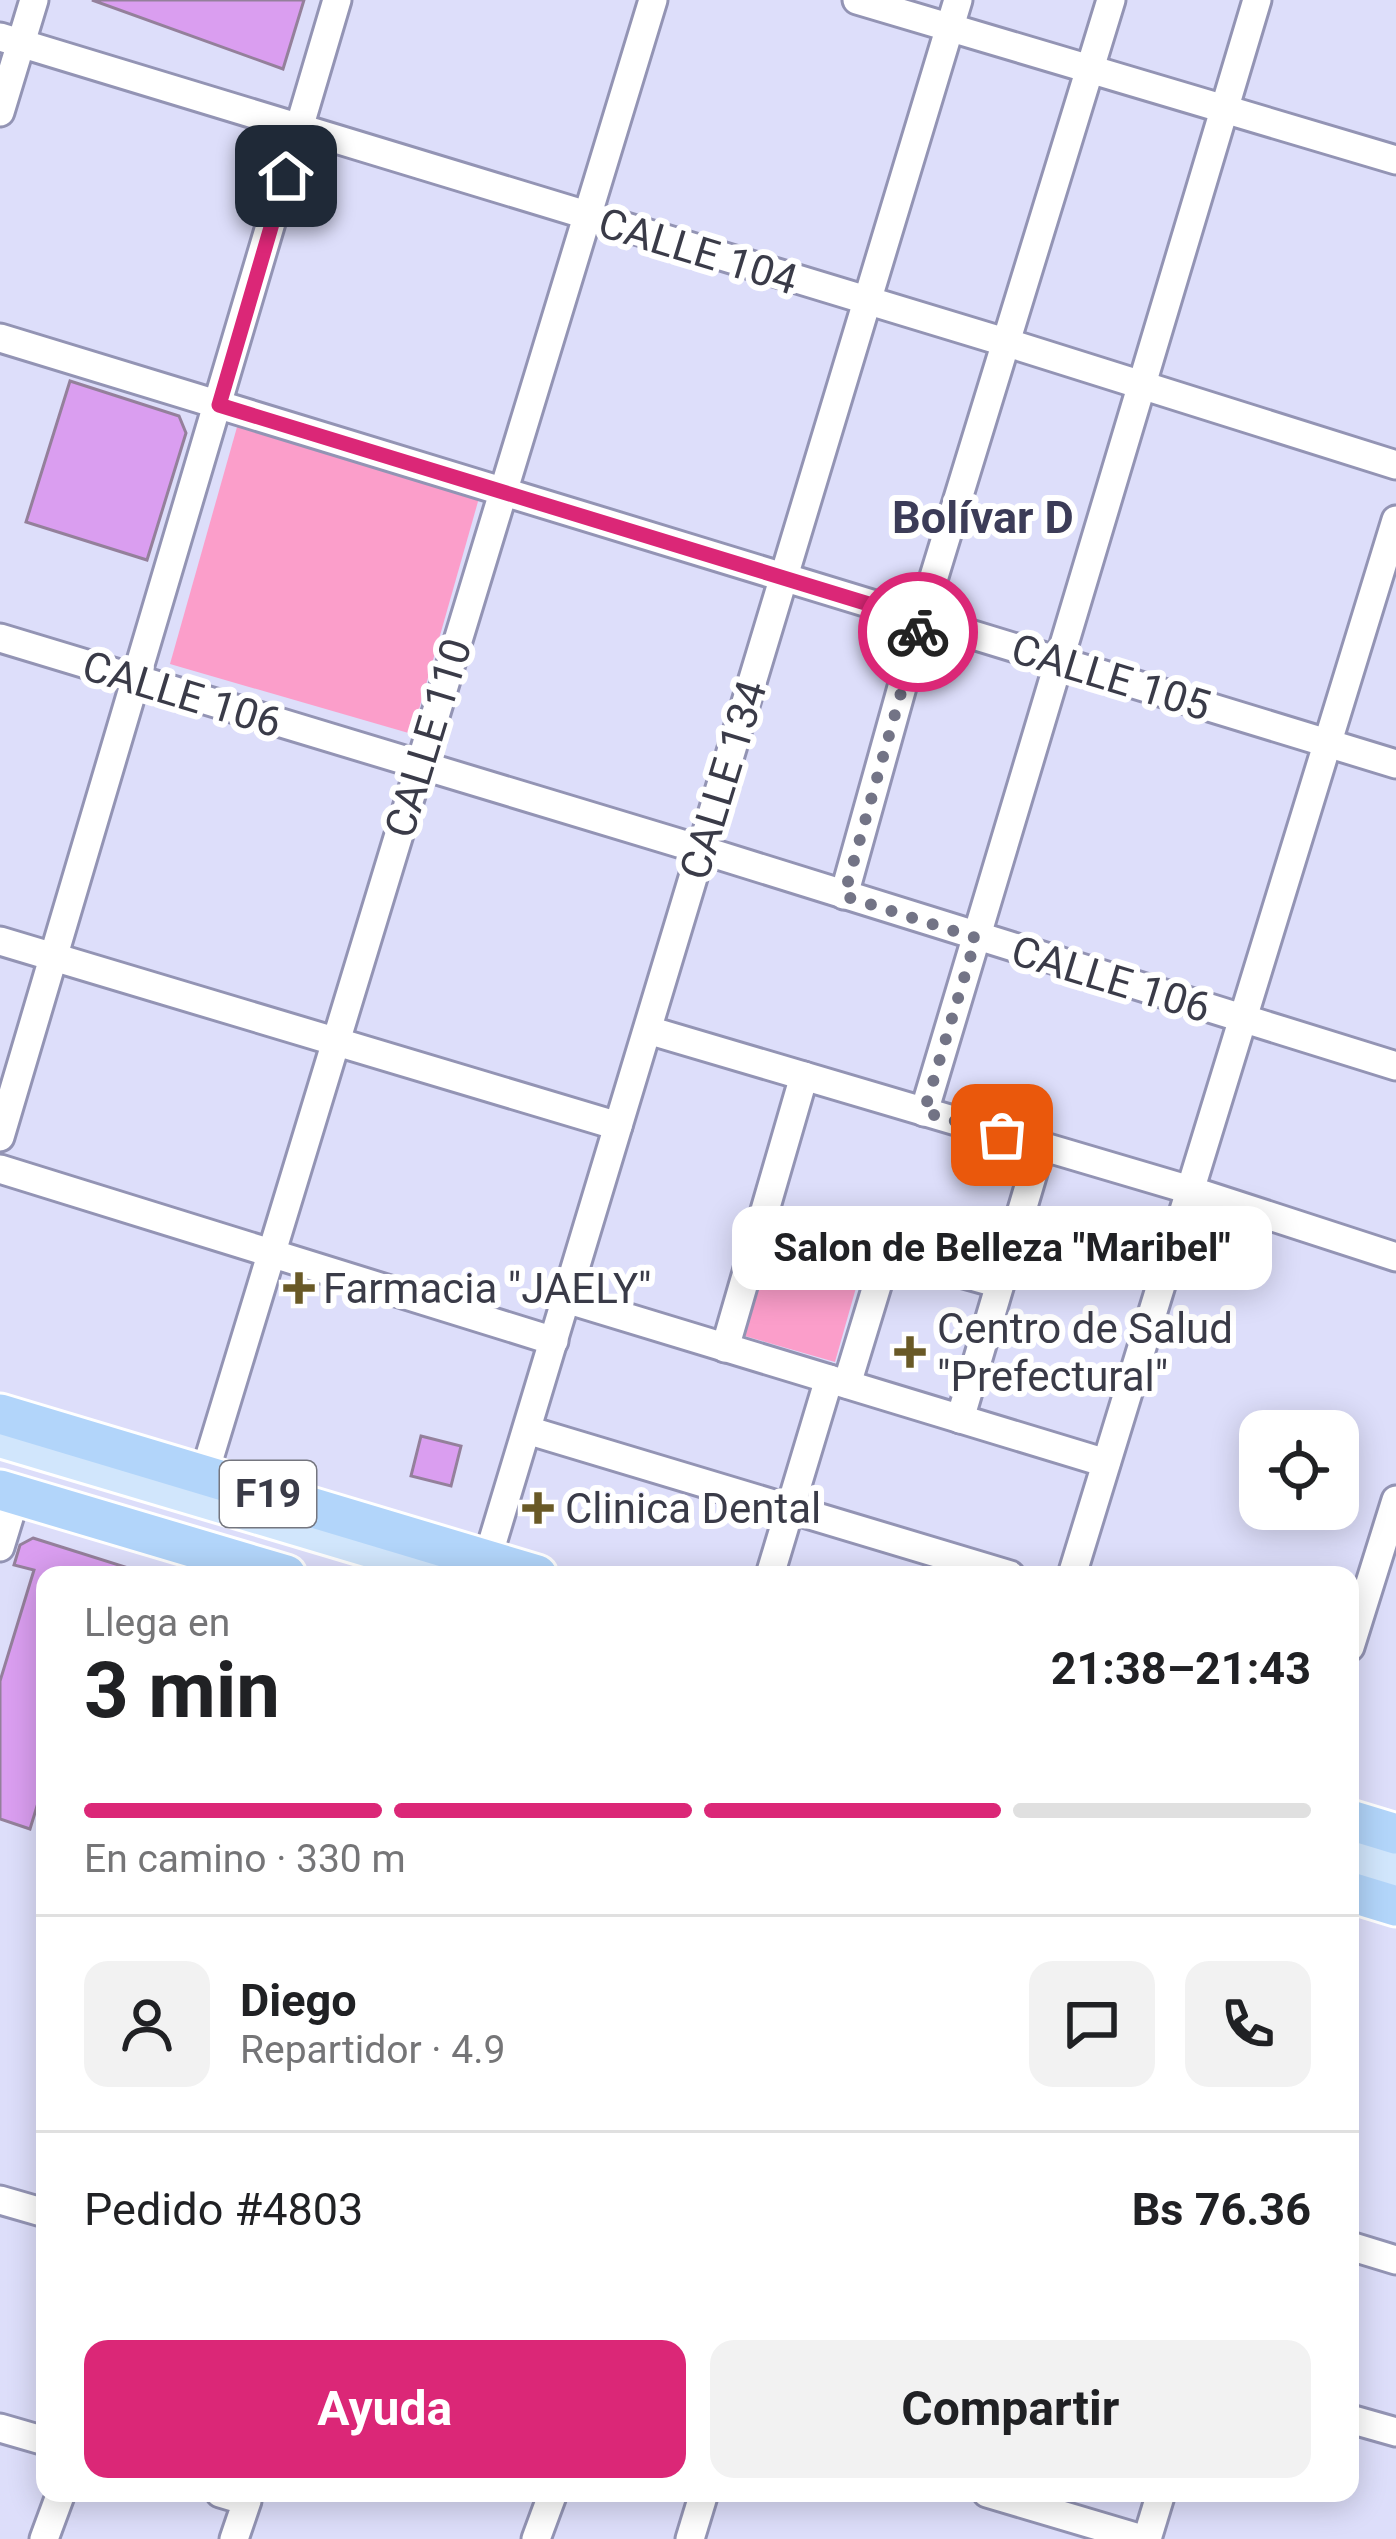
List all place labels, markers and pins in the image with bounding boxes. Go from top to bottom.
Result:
pin [235,125,337,227]
pin [951,1084,1053,1186]
callout: Salon de Belleza "Maribel" [732,1207,1272,1291]
place label: Farmacia "JAELY" [323,1264,652,1313]
marker: Farmacia "JAELY" [286,1275,312,1301]
place label: Centro de Salud "Prefectural" [937,1304,1233,1401]
marker: Centro de Salud "Prefectural" [894,1336,926,1368]
place label: Clinica Dental [565,1484,821,1533]
marker: Clinica Dental [522,1492,554,1524]

